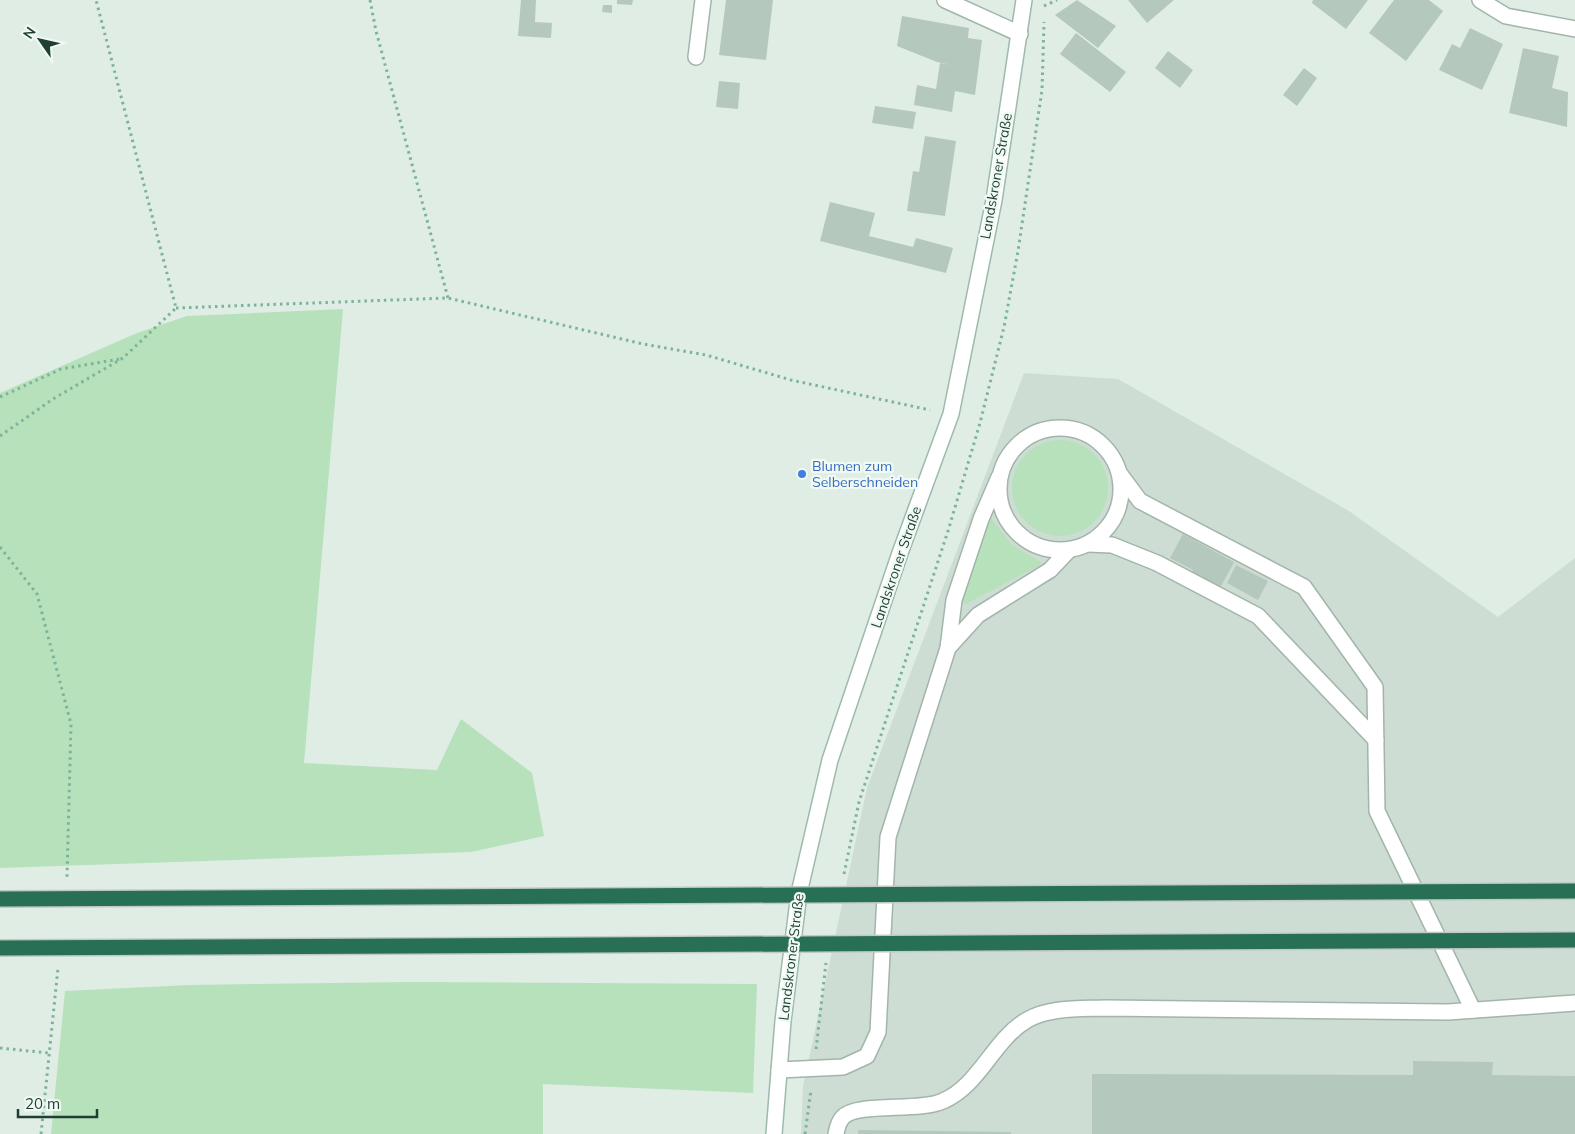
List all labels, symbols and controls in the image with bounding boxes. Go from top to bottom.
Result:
north arrow [15,15,65,65]
text: N [19,23,40,42]
street label: Landskroner Straße [976,111,1016,241]
place label: Blumen zum Selberschneiden [812,457,918,491]
marker: Blumen zum Selberschneiden [796,468,808,480]
street label: Landskroner Straße [867,504,925,630]
street label: Landskroner Straße [774,892,808,1022]
scale bar [18,1086,96,1118]
text: 20 m [25,1094,60,1113]

